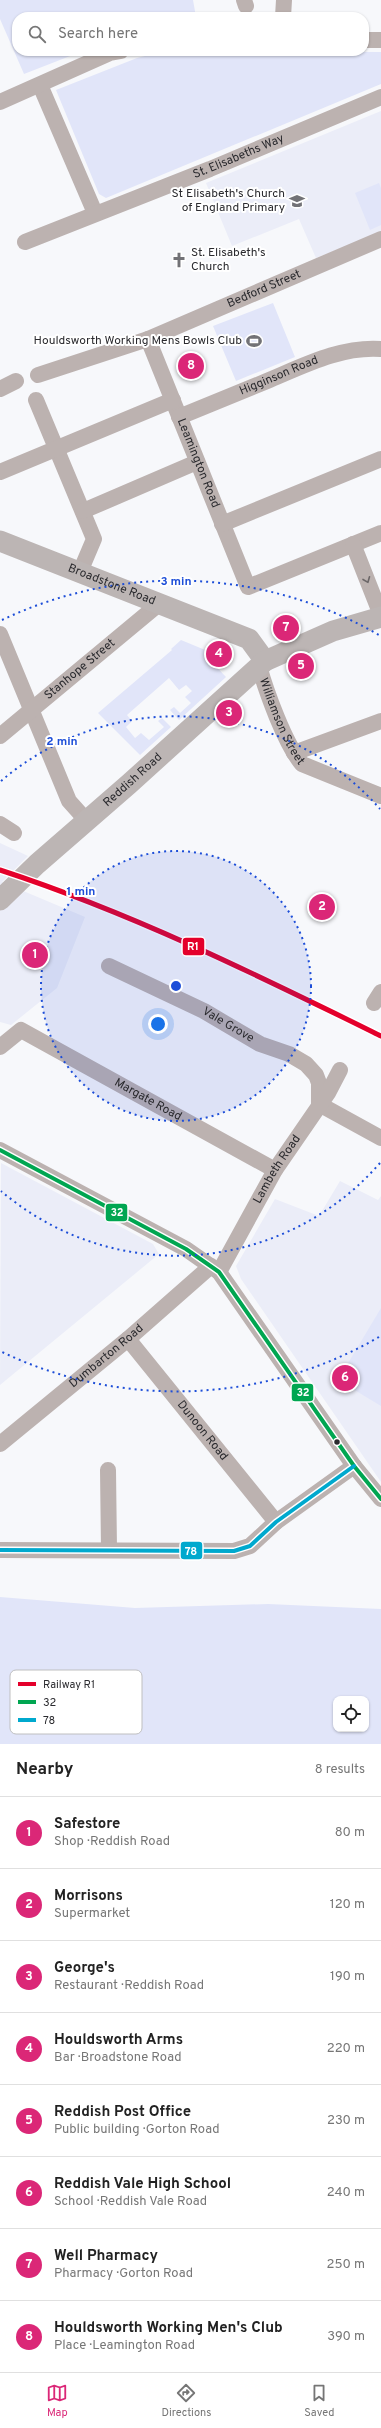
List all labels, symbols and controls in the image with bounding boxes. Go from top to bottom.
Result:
search box [12,12,369,56]
icon: search [26,23,48,45]
text: Search here [58,25,138,44]
street label: St. Elisabeths Way [191,131,287,183]
place label: St Elisabeth's Church of England Primary [172,186,285,216]
school or university icon: St Elisabeth's Church of England Primary [288,192,306,210]
place label: St. Elisabeth's Church [191,245,266,275]
church icon: St. Elisabeth's Church [170,251,188,269]
street label: Bedford Street [225,266,303,312]
sports icon: Houldsworth Working Mens Bowls Club [245,332,263,350]
place label: Houldsworth Working Mens Bowls Club [34,333,242,349]
pin: 8 [178,351,204,381]
street label: Higginson Road [237,352,321,399]
street label: Leamington Road [173,416,223,510]
street label: Broadstone Road [65,560,158,609]
text: 3 min [160,574,192,590]
one-way arrow [363,576,371,583]
pin: 7 [273,613,299,643]
street label: Stanhope Street [41,635,119,704]
pin: 4 [206,639,232,669]
pin: 5 [288,651,314,681]
street label: Williamson Street [255,676,308,769]
pin: 3 [216,698,242,728]
text: 2 min [46,734,78,750]
street label: Reddish Road [100,750,166,811]
text: 1 min [67,884,95,900]
pin: 2 [309,892,335,922]
line badge: R1 [182,937,205,956]
pin: 1 [22,940,48,970]
text: R1 [187,940,199,954]
centre of rings [169,979,183,993]
street label: Vale Grove [199,1004,257,1047]
your location [148,1014,168,1034]
street label: Margate Road [111,1075,185,1125]
street label: Lambeth Road [250,1132,305,1207]
line badge: 32 [105,1203,128,1222]
text: 32 [110,1206,124,1220]
street label: Dumbarton Road [66,1321,147,1392]
pin: 6 [332,1363,358,1393]
line badge: 32 [291,1383,314,1402]
text: 32 [296,1386,310,1400]
street label: Dunoon Road [173,1397,231,1464]
unlabelled marker [332,1437,342,1447]
line badge: 78 [180,1541,203,1560]
text: 78 [185,1545,197,1559]
legend [10,1670,142,1734]
text: Railway R1 [43,1678,95,1692]
text: 32 [43,1696,56,1710]
map controls [333,1696,369,1732]
button: locate [333,1696,369,1732]
text: 78 [43,1714,55,1728]
text: Nearby [16,1759,73,1781]
text: 8 results [315,1762,365,1778]
text: Safestore [54,1815,120,1834]
text: 1 [26,1825,32,1841]
text: 80 m [335,1825,365,1841]
text: Shop · Reddish Road [54,1834,170,1850]
text: Morrisons [54,1887,123,1906]
text: 2 [25,1897,33,1913]
text: 120 m [330,1897,365,1913]
text: Supermarket [54,1906,130,1922]
text: George's [54,1959,115,1978]
text: 3 [25,1969,33,1985]
text: 190 m [330,1969,365,1985]
text: Restaurant · Reddish Road [54,1978,204,1994]
text: Houldsworth Arms [54,2031,183,2050]
text: 4 [25,2041,33,2057]
text: 220 m [327,2041,365,2057]
text: Bar · Broadstone Road [54,2050,181,2066]
text: Reddish Post Office [54,2103,191,2122]
text: 5 [25,2113,33,2129]
text: 230 m [327,2113,365,2129]
text: Public building · Gorton Road [54,2122,220,2138]
text: Reddish Vale High School [54,2175,231,2194]
text: 6 [25,2185,33,2201]
text: 240 m [327,2185,365,2201]
text: School · Reddish Vale Road [54,2194,207,2210]
text: Well Pharmacy [54,2247,158,2266]
text: 7 [26,2257,32,2273]
text: 250 m [327,2257,365,2273]
text: Pharmacy · Gorton Road [54,2266,193,2282]
text: Houldsworth Working Men's Club [54,2319,283,2338]
text: 8 [25,2329,33,2345]
text: 390 m [327,2329,365,2345]
text: Place · Leamington Road [54,2338,195,2354]
tab: Map [46,2382,68,2420]
tab: Directions [161,2382,211,2420]
tab: Saved [304,2382,335,2420]

